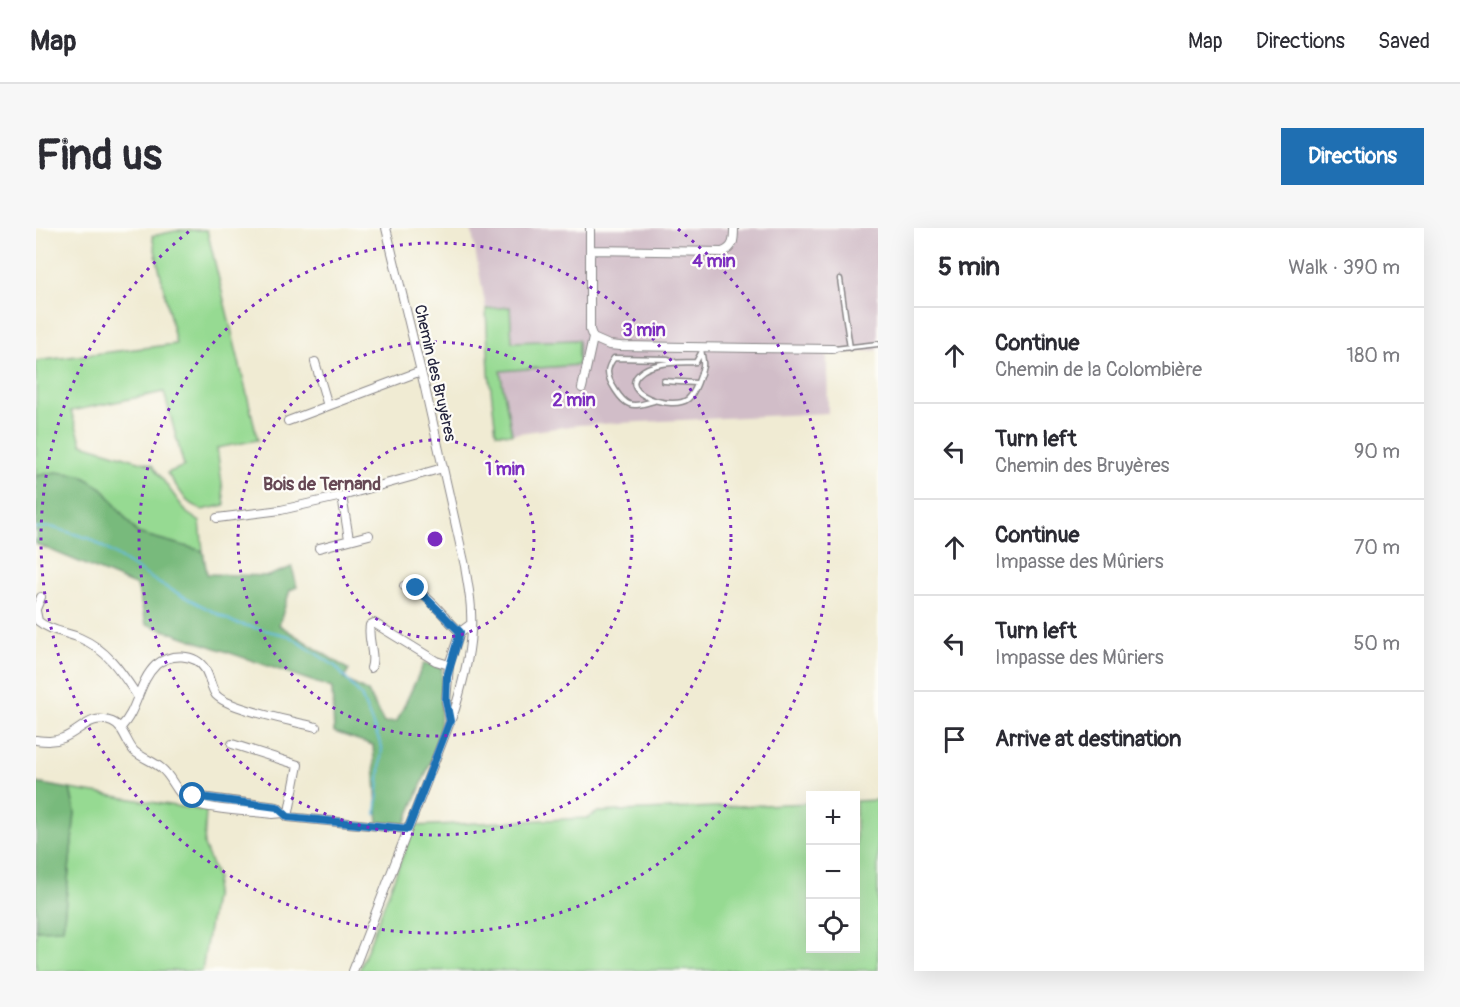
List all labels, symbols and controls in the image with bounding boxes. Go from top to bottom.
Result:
text: Map [30,24,76,59]
text: Map [1188,28,1223,55]
text: Directions [1256,28,1345,55]
text: Saved [1378,28,1430,55]
button: Directions [1281,128,1424,185]
text: Find us [36,130,162,182]
text: 4 min [692,250,736,273]
text: 5 min [938,251,1000,283]
text: Walk · 390 m [1288,255,1400,280]
street label: Chemin des Bruyères [410,303,460,443]
text: 3 min [622,319,666,342]
text: Continue [995,329,1079,357]
icon: ahead [938,339,971,372]
text: 180 m [1346,343,1400,368]
text: Chemin de la Colombière [995,357,1202,382]
text: 2 min [552,389,596,412]
text: Turn left [995,425,1077,453]
icon: left [938,435,971,468]
text: 90 m [1354,439,1400,464]
text: Chemin des Bruyères [995,453,1170,478]
text: 1 min [485,458,525,481]
district label: Bois de Ternand [263,473,381,496]
text: Continue [995,521,1079,549]
centre of rings [425,529,445,549]
icon: ahead [938,531,971,564]
text: 70 m [1354,535,1400,560]
text: Impasse des Mûriers [995,549,1164,574]
route end [402,574,428,600]
text: Turn left [995,617,1077,645]
icon: left [938,627,971,660]
text: 50 m [1353,631,1400,656]
text: Impasse des Mûriers [995,645,1164,670]
icon: arrive [938,723,971,756]
text: Arrive at destination [995,725,1181,753]
route start [179,782,205,808]
map controls [806,791,860,953]
button: + [806,791,860,845]
button: − [806,845,860,899]
button: locate [806,899,860,953]

